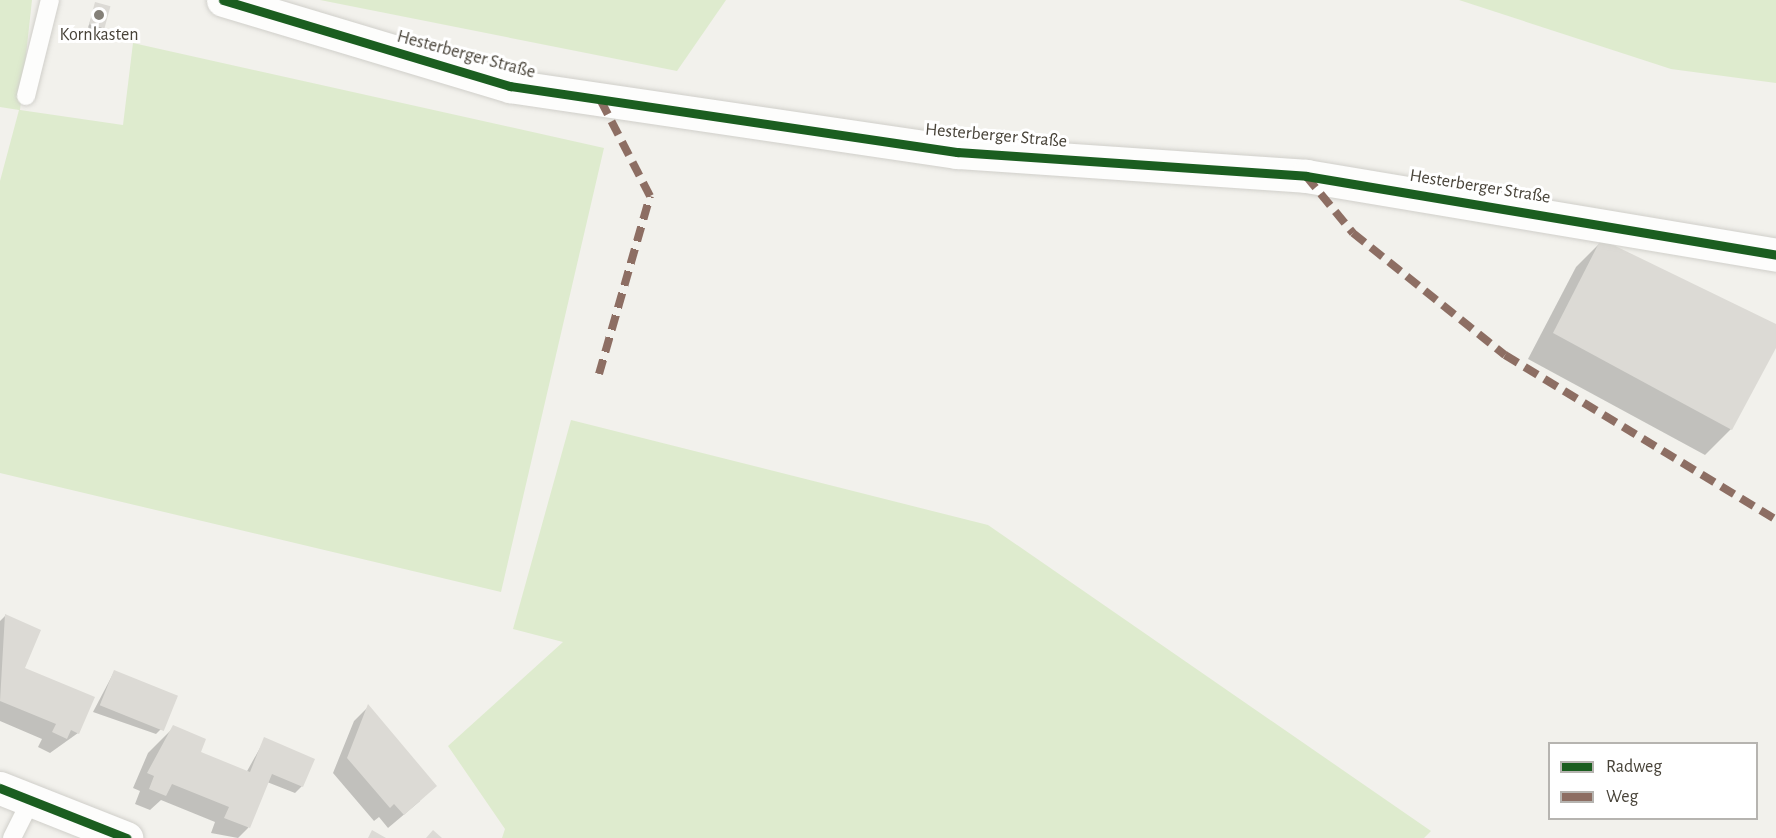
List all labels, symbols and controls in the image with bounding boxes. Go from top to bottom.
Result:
marker: Kornkasten [92,8,106,22]
place label: Kornkasten [59,24,139,46]
street label: Hesterberger Straße [395,26,537,84]
street label: Hesterberger Straße [924,119,1068,153]
street label: Hesterberger Straße [1408,165,1552,209]
legend [1548,742,1758,820]
text: Radweg [1606,758,1662,776]
text: Weg [1606,788,1638,806]

